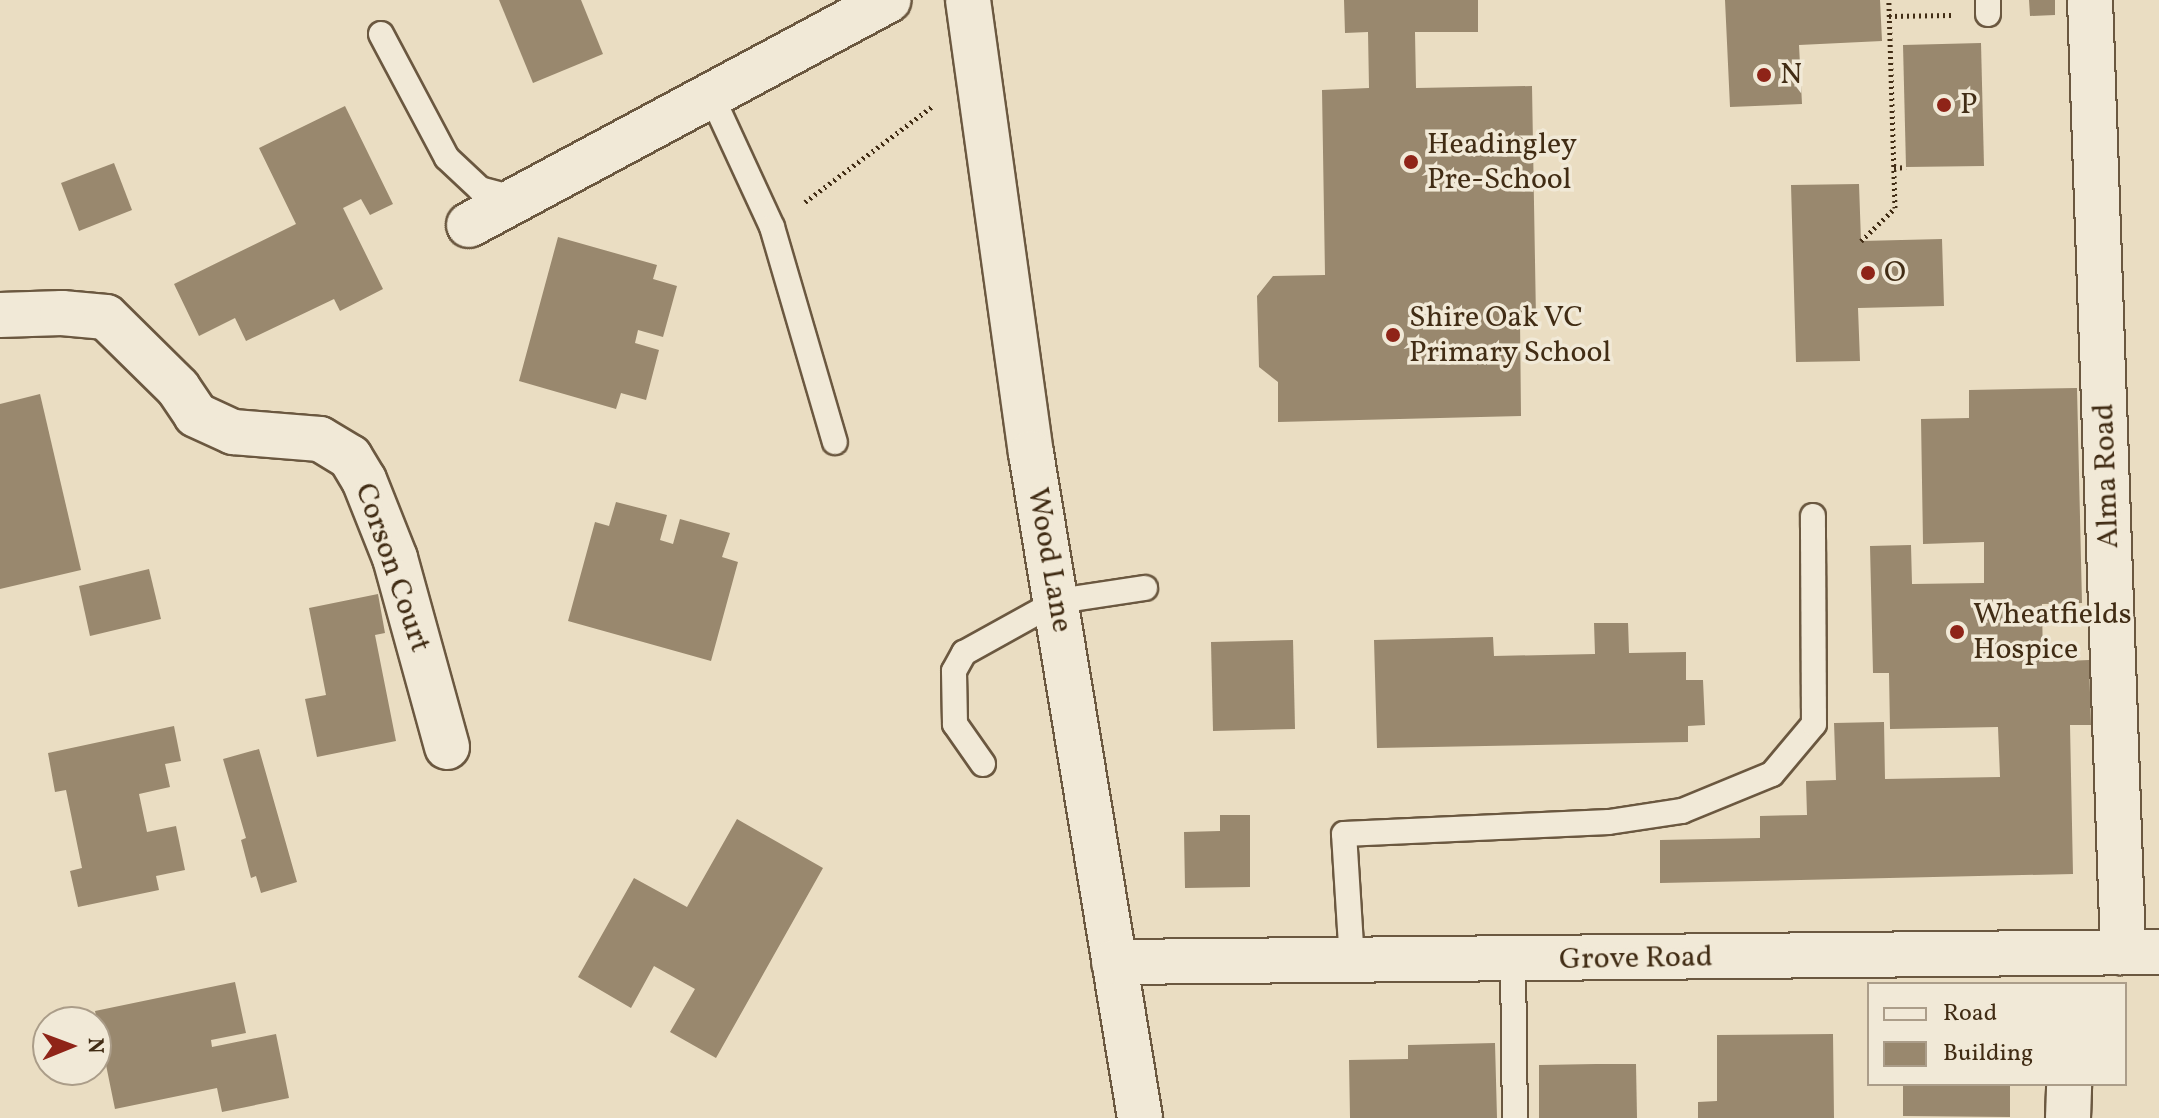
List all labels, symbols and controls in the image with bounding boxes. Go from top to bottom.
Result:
place label: N [1780,57,1802,93]
marker: N [1755,66,1773,84]
place label: P [1960,87,1977,123]
marker: P [1935,96,1953,114]
place label: Headingley Pre-School [1427,127,1577,198]
marker: Headingley Pre-School [1402,153,1420,171]
place label: O [1884,255,1906,291]
marker: O [1859,264,1877,282]
place label: Shire Oak VC Primary School [1409,300,1612,370]
marker: Shire Oak VC Primary School [1384,326,1402,344]
street label: Alma Road [2086,403,2128,549]
street label: Corson Court [346,479,438,657]
street label: Wood Lane [1019,485,1079,635]
place label: Wheatfields Hospice [1973,597,2132,668]
marker: Wheatfields Hospice [1948,623,1966,641]
street label: Grove Road [1559,940,1713,978]
legend [1867,982,2127,1086]
text: Road [1943,997,1997,1031]
north arrow [32,1006,112,1086]
text: N [79,1037,110,1054]
text: Building [1943,1037,2033,1071]

